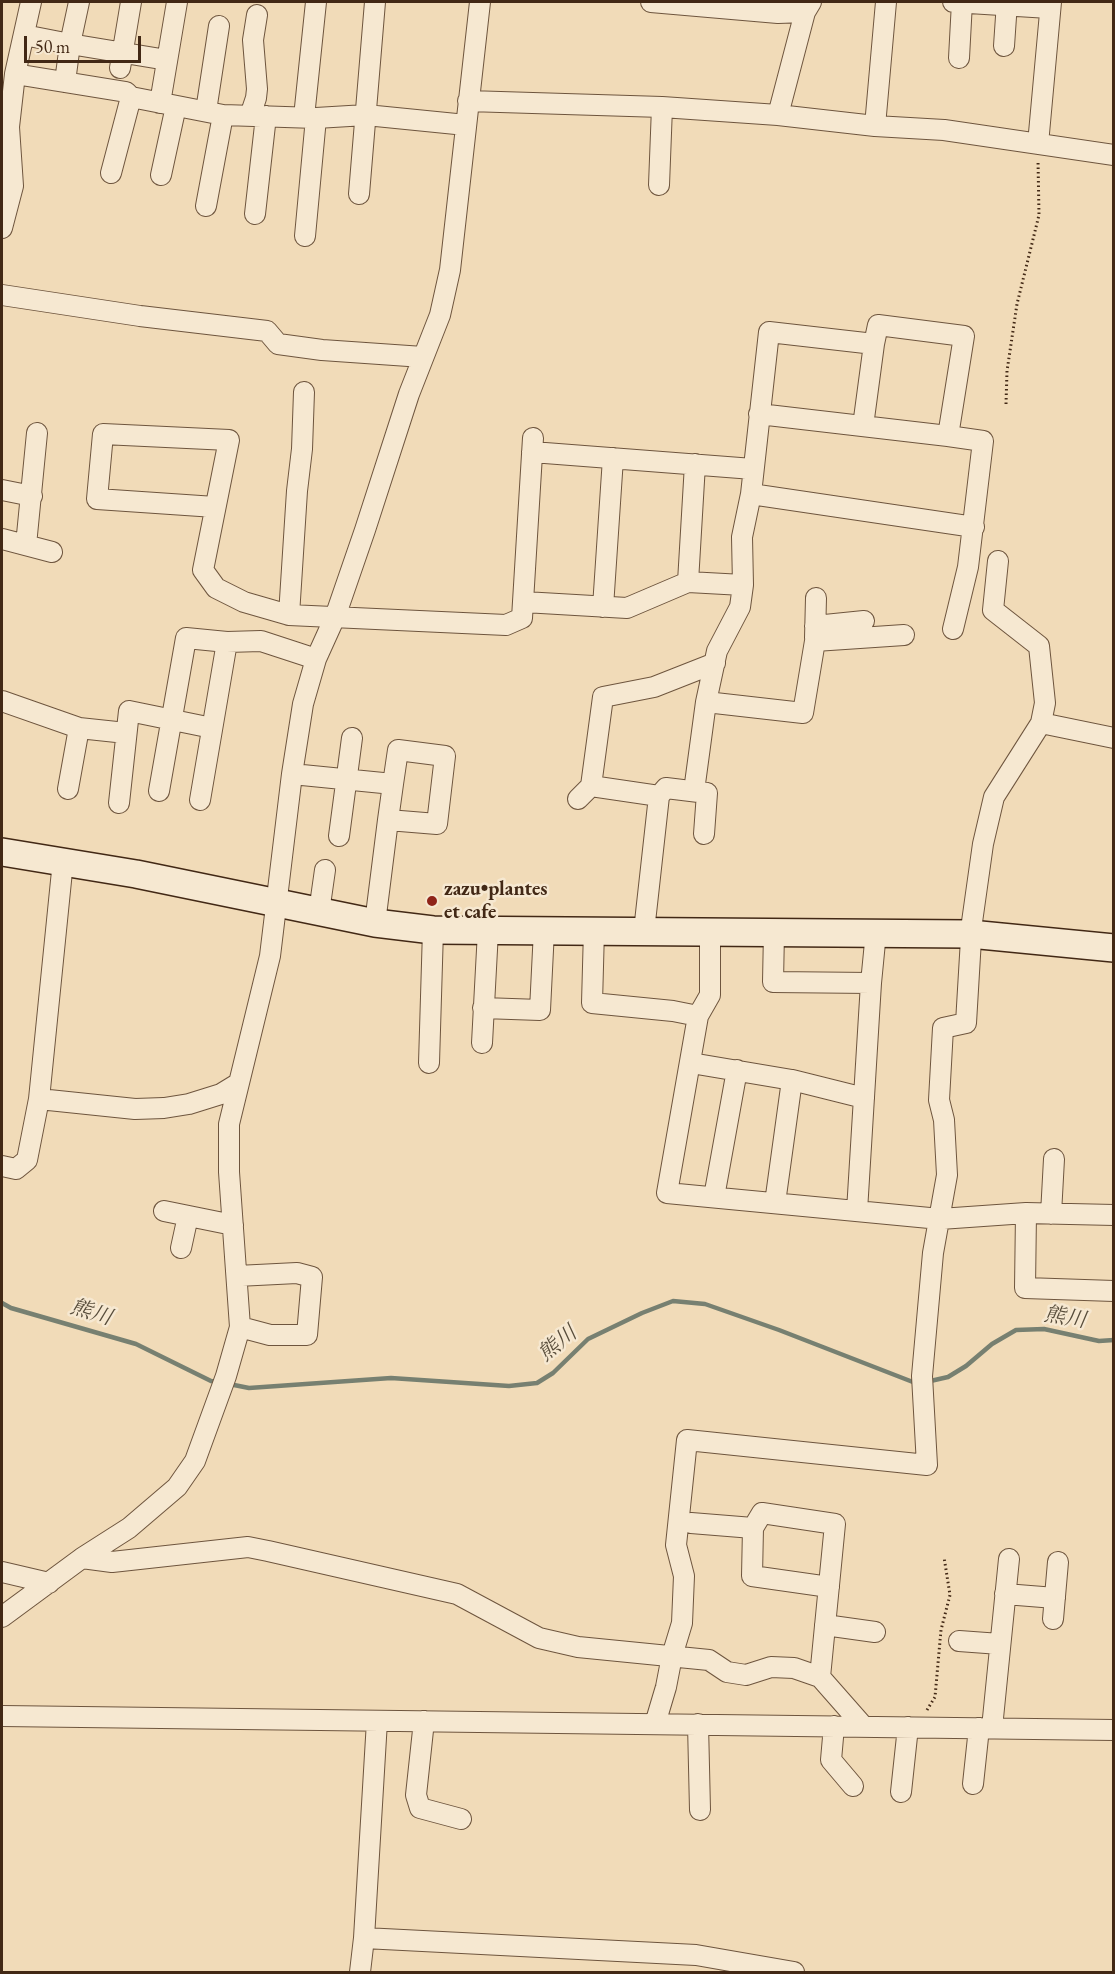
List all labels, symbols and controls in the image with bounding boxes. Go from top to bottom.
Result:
scale bar [27,24,144,62]
text: 50 m [35,35,70,58]
place label: zazu•plantes et cafe [444,878,548,925]
marker: zazu•plantes et cafe [425,894,439,908]
water label: 熊川 [67,1295,115,1331]
water label: 熊川 [1042,1302,1088,1334]
water label: 熊川 [534,1321,582,1367]

